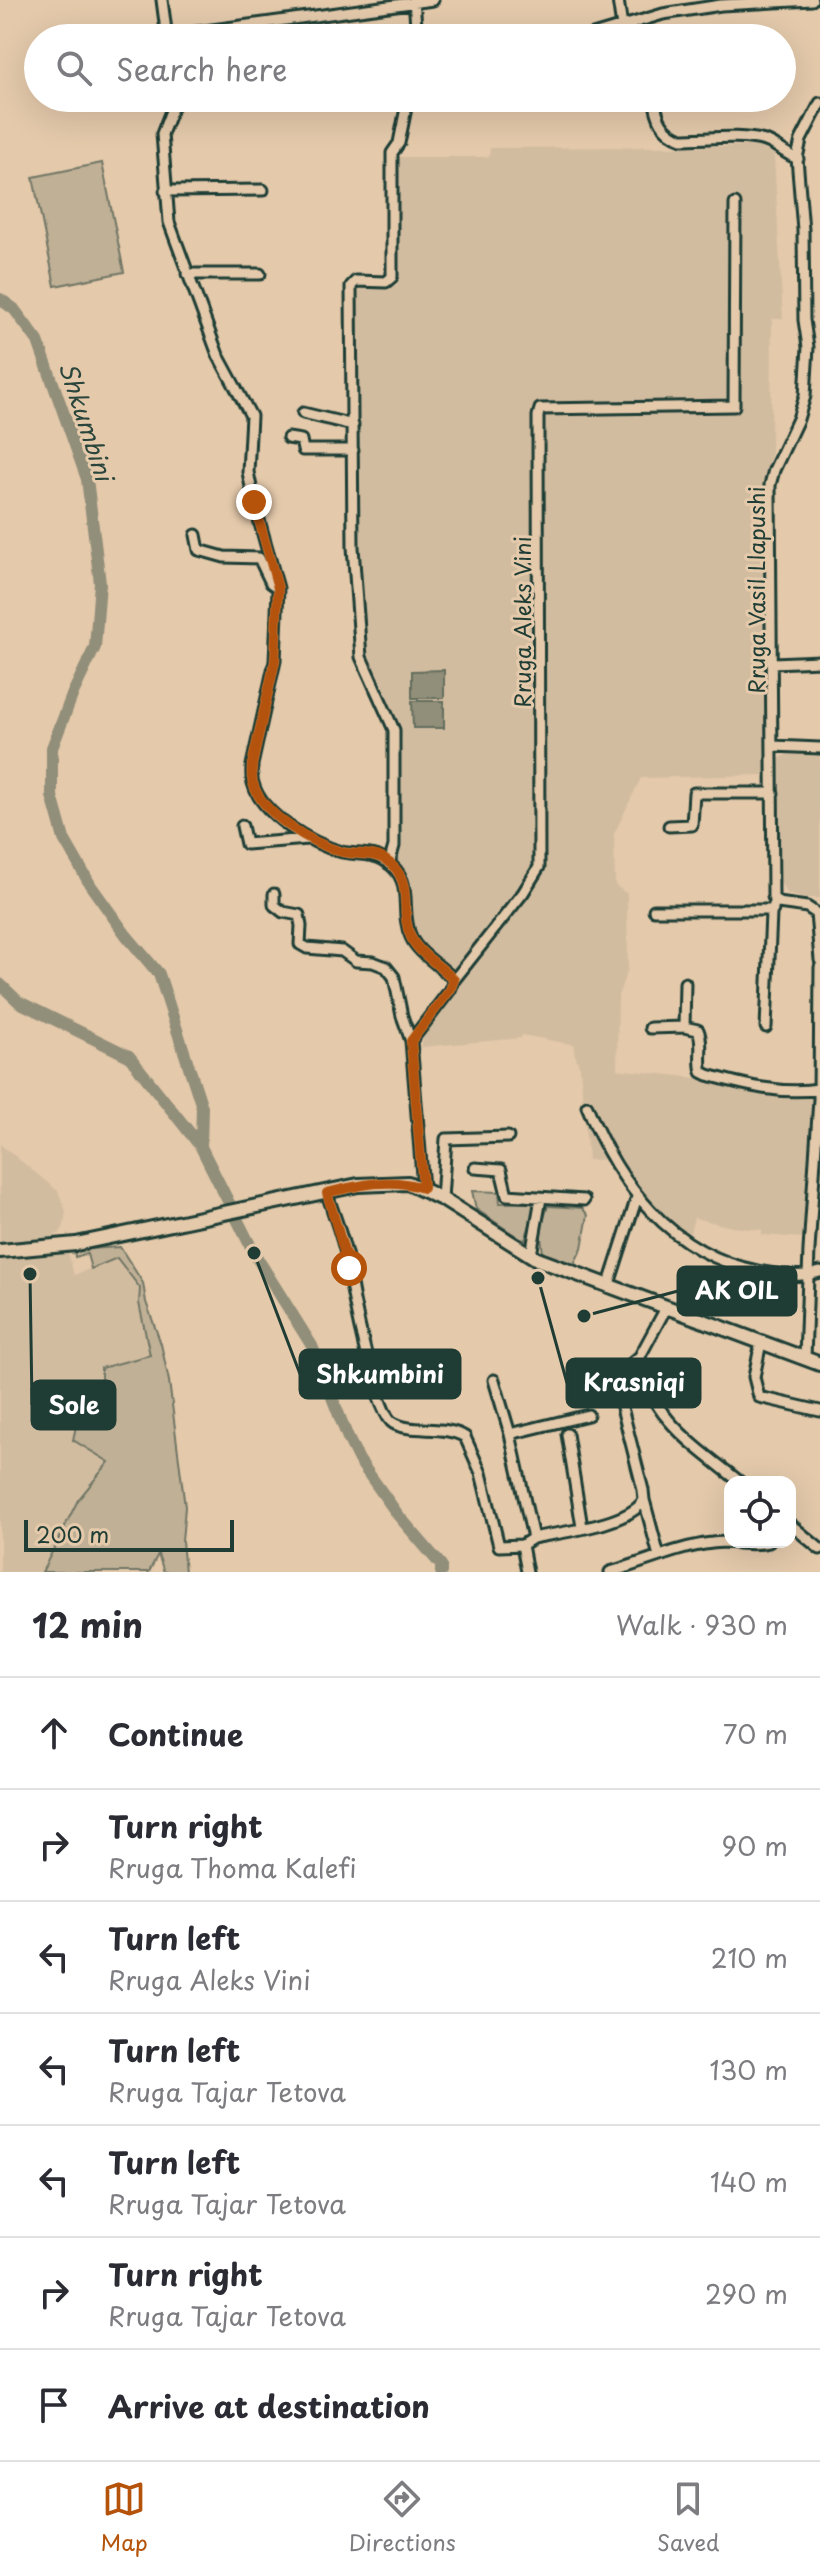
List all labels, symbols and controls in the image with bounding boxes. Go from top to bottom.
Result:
search box [24,24,796,112]
icon: search [52,46,96,90]
text: Search here [116,46,288,91]
water label: Shkumbini [51,357,124,489]
route end [236,484,272,520]
street label: Rruga Vasil Llapushi [739,486,772,694]
street label: Rruga Aleks Vini [505,536,538,708]
route start [331,1250,367,1286]
callout: AK OIL [678,1267,796,1315]
text: AK OIL [695,1271,779,1307]
callout: Shkumbini [300,1350,460,1398]
text: Shkumbini [316,1355,444,1391]
callout: Krasniqi [567,1359,700,1407]
text: Krasniqi [583,1363,685,1399]
callout: Sole [32,1381,115,1429]
text: Sole [48,1386,100,1422]
map controls [724,1476,796,1548]
button: locate [724,1476,796,1548]
scale bar [24,1516,234,1552]
text: 200 m [36,1517,109,1550]
text: 12 min [32,1598,143,1650]
text: Walk · 930 m [616,1605,788,1644]
icon: ahead [32,1711,76,1755]
text: Continue [108,1711,243,1756]
text: 70 m [723,1714,788,1753]
text: Turn right [108,1803,263,1848]
icon: right [32,1823,76,1867]
text: 90 m [721,1826,788,1865]
text: Rruga Thoma Kalefi [108,1848,356,1887]
text: Turn left [108,1915,240,1960]
icon: left [32,1935,76,1979]
text: 210 m [711,1938,788,1977]
text: Rruga Aleks Vini [108,1960,311,1999]
text: Turn left [108,2027,240,2072]
icon: left [32,2047,76,2091]
text: 130 m [709,2050,788,2089]
text: Rruga Tajar Tetova [108,2072,346,2111]
text: Turn left [108,2139,240,2184]
icon: left [32,2159,76,2203]
text: 140 m [710,2162,788,2201]
text: Rruga Tajar Tetova [108,2184,346,2223]
text: Turn right [108,2251,263,2296]
icon: right [32,2271,76,2315]
text: 290 m [705,2274,788,2313]
text: Rruga Tajar Tetova [108,2296,346,2335]
icon: arrive [32,2383,76,2427]
text: Arrive at destination [108,2383,430,2428]
tab: Map [101,2477,148,2558]
tab: Directions [349,2477,456,2558]
tab: Saved [657,2477,719,2558]

